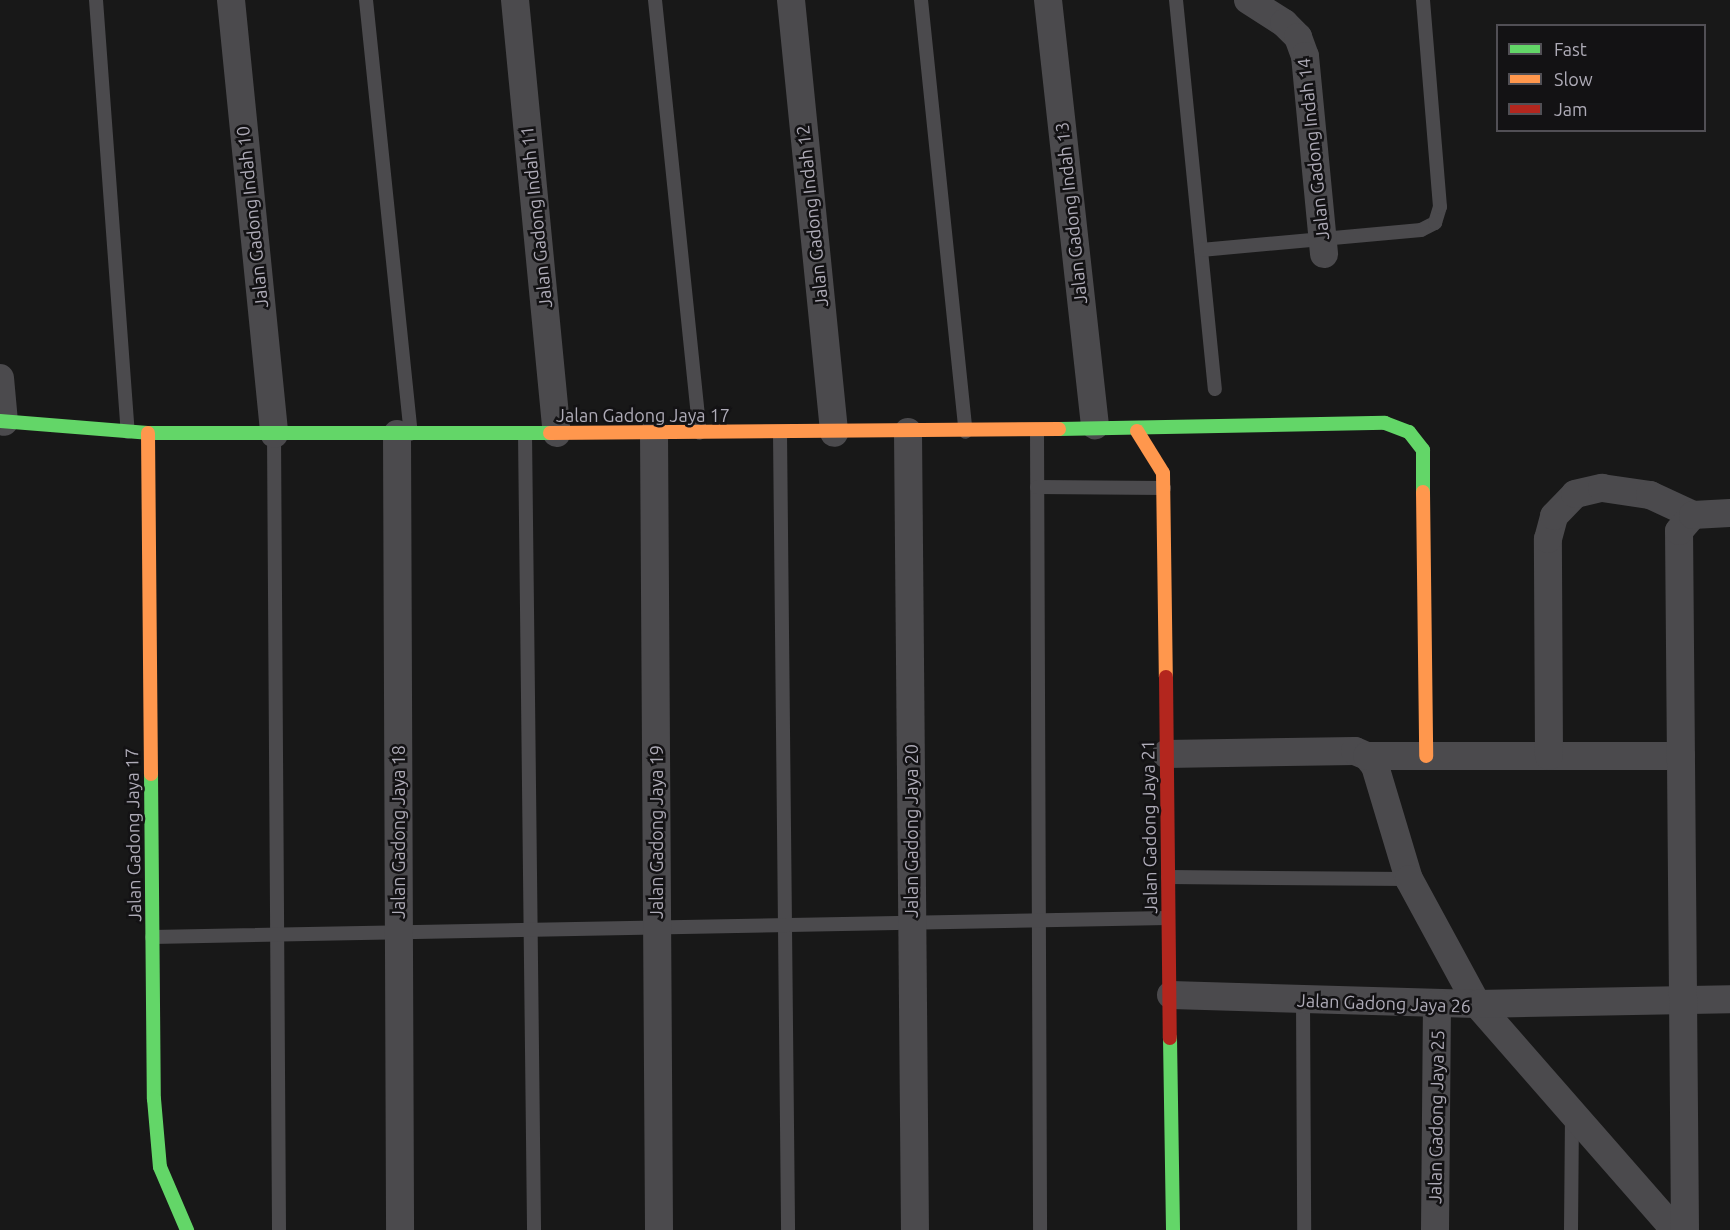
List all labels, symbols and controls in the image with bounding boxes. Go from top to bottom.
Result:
legend [1496,24,1706,132]
text: Fast [1554,39,1587,59]
street label: Jalan Gadong Indah 14 [1293,57,1333,241]
text: Slow [1554,69,1593,89]
text: Jam [1554,99,1588,119]
street label: Jalan Gadong Indah 13 [1051,121,1091,305]
street label: Jalan Gadong Indah 12 [792,124,832,308]
street label: Jalan Gadong Indah 10 [232,125,272,309]
street label: Jalan Gadong Indah 11 [516,125,556,309]
street label: Jalan Gadong Jaya 17 [556,404,730,426]
street label: Jalan Gadong Jaya 21 [1137,740,1161,914]
street label: Jalan Gadong Jaya 20 [900,744,922,918]
street label: Jalan Gadong Jaya 18 [387,745,409,919]
street label: Jalan Gadong Jaya 19 [645,745,667,919]
street label: Jalan Gadong Jaya 17 [121,748,145,922]
street label: Jalan Gadong Jaya 26 [1297,989,1471,1017]
street label: Jalan Gadong Jaya 25 [1424,1030,1448,1204]

